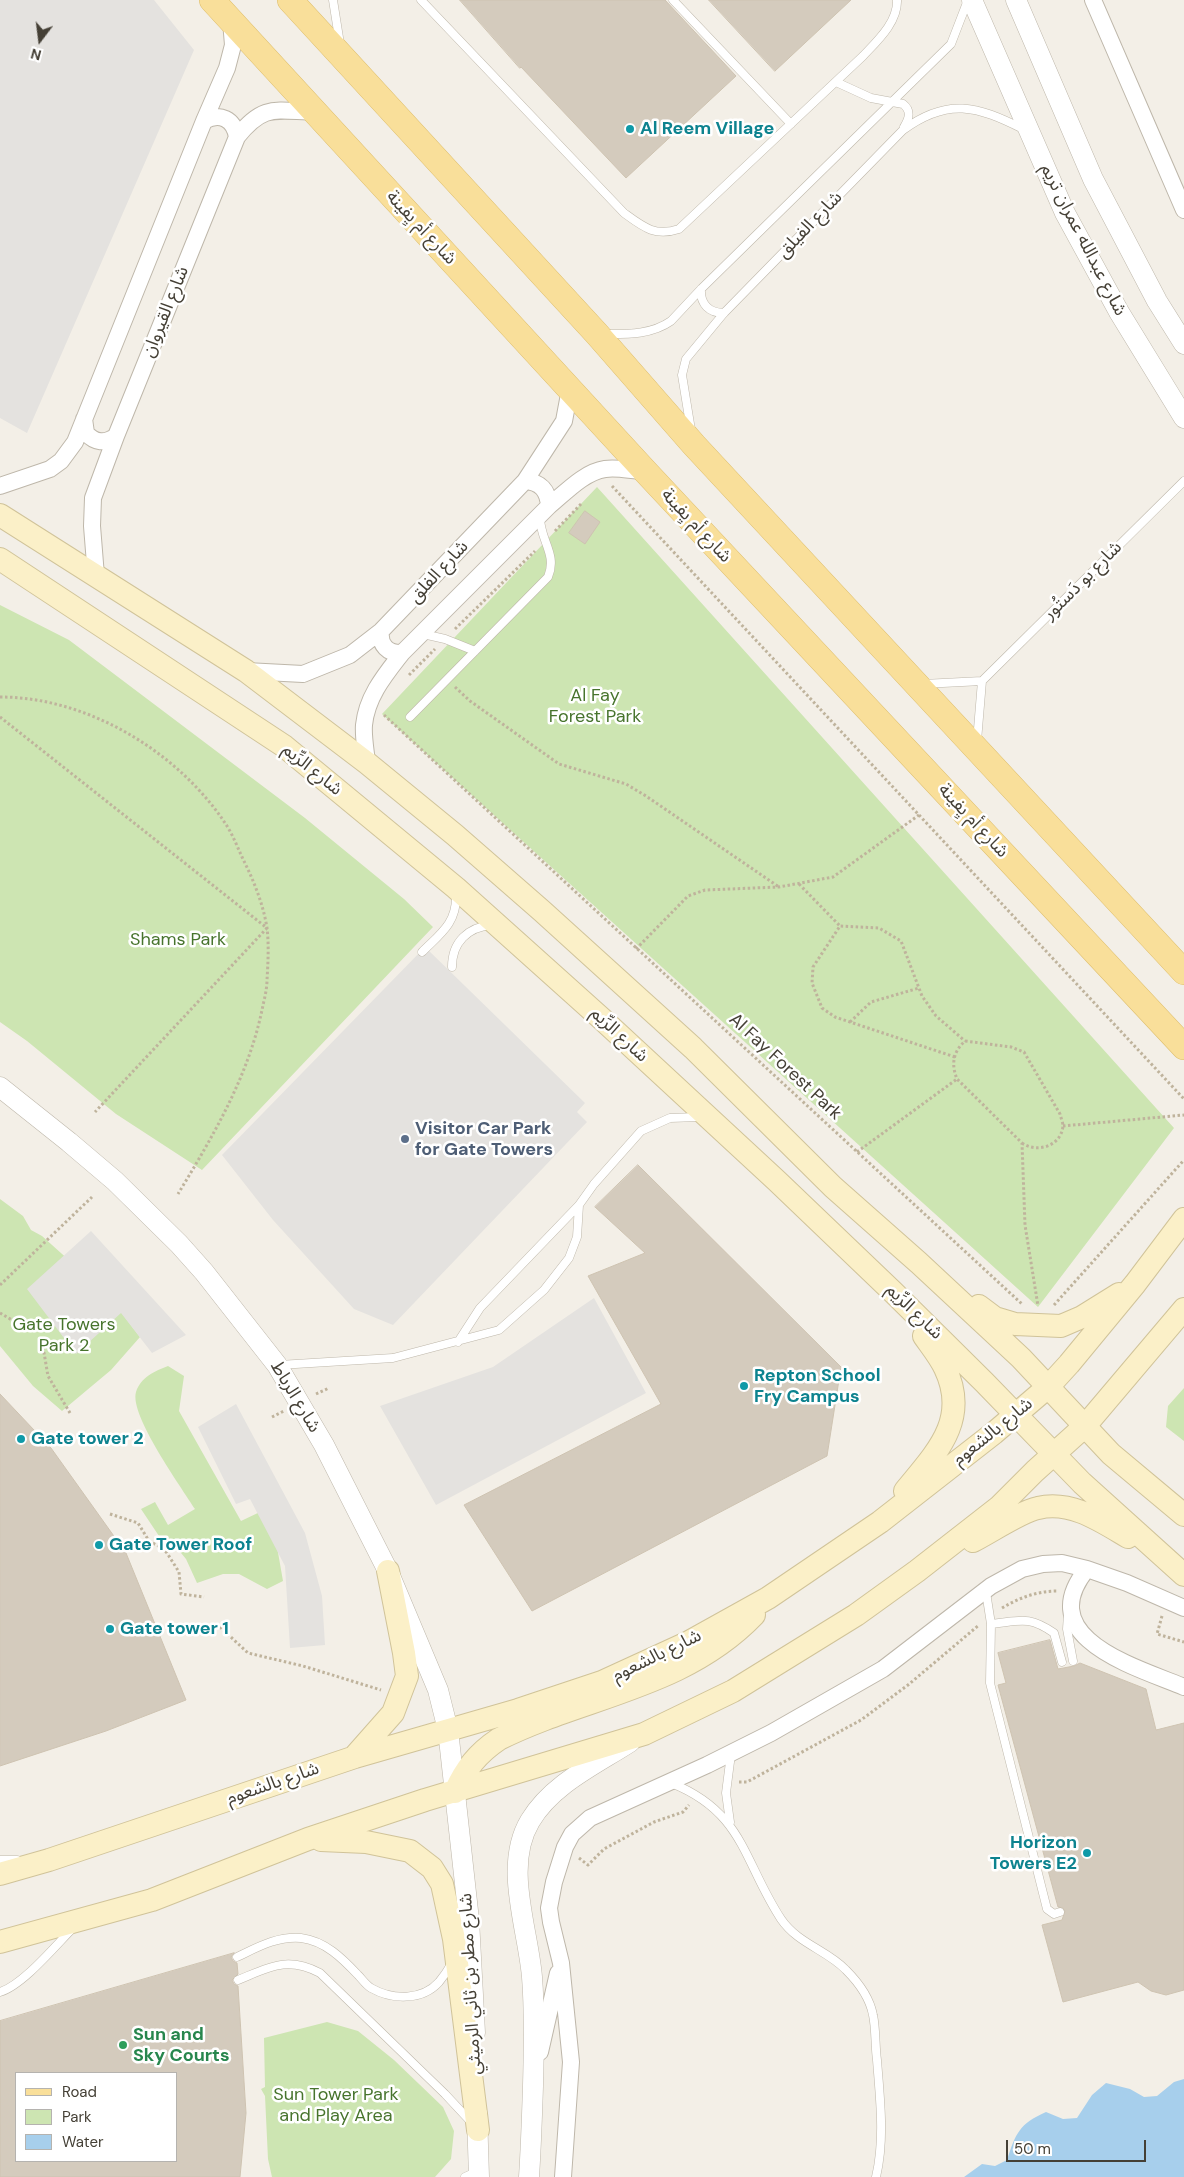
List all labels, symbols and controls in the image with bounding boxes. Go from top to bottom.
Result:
north arrow [15,15,65,65]
text: N [29,44,43,65]
place label: Al Reem Village [640,118,774,140]
marker: Al Reem Village [624,123,636,135]
street label: شارع عبدالله عمران تريم [1035,160,1131,320]
street label: شارع أم يِفينة [381,186,461,270]
street label: شارع الفيلق [773,187,847,263]
street label: شارع القيروان [138,263,194,361]
street label: شارع أم يِفينة [656,484,736,568]
street label: شارع الفلق [405,536,473,608]
street label: شارع بو دَستُور [1039,537,1127,625]
park label: Al Fay Forest Park [549,685,641,728]
street label: شارع الرِّيم [278,739,346,801]
street label: شارع أم يِفينة [933,779,1013,863]
park label: Shams Park [130,929,226,951]
street label: شارع الرِّيم [586,1003,652,1067]
street label: Al Fay Forest Park [724,1009,846,1125]
place label: Visitor Car Park for Gate Towers [415,1118,553,1160]
marker: Visitor Car Park for Gate Towers [399,1133,411,1145]
street label: شارع الرِّيم [881,1280,947,1344]
park label: Gate Towers Park 2 [12,1314,116,1356]
street label: شارع الرباط [265,1357,325,1437]
place label: Repton School Fry Campus [754,1365,881,1408]
marker: Repton School Fry Campus [738,1380,750,1392]
street label: شارع بالشعوم [949,1393,1037,1471]
place label: Gate tower 2 [31,1428,144,1450]
marker: Gate tower 2 [15,1433,27,1445]
place label: Gate Tower Roof [109,1534,252,1556]
marker: Gate Tower Roof [93,1539,105,1551]
place label: Gate tower 1 [120,1618,229,1640]
marker: Gate tower 1 [104,1623,116,1635]
street label: شارع بالشعوم [609,1625,705,1687]
street label: شارع بالشعوم [224,1758,322,1810]
place label: Horizon Towers E2 [990,1832,1077,1875]
marker: Horizon Towers E2 [1081,1847,1093,1859]
street label: شارع مطر بن ثاني الرميثي [455,1893,487,2075]
place label: Sun and Sky Courts [133,2024,229,2066]
marker: Sun and Sky Courts [117,2039,129,2051]
legend [15,2072,178,2162]
text: Road [62,2082,97,2102]
park label: Sun Tower Park and Play Area [273,2084,399,2126]
text: Park [62,2107,92,2127]
scale bar [1009,2130,1149,2162]
text: Water [62,2132,103,2152]
text: 50 m [1014,2139,1051,2159]

